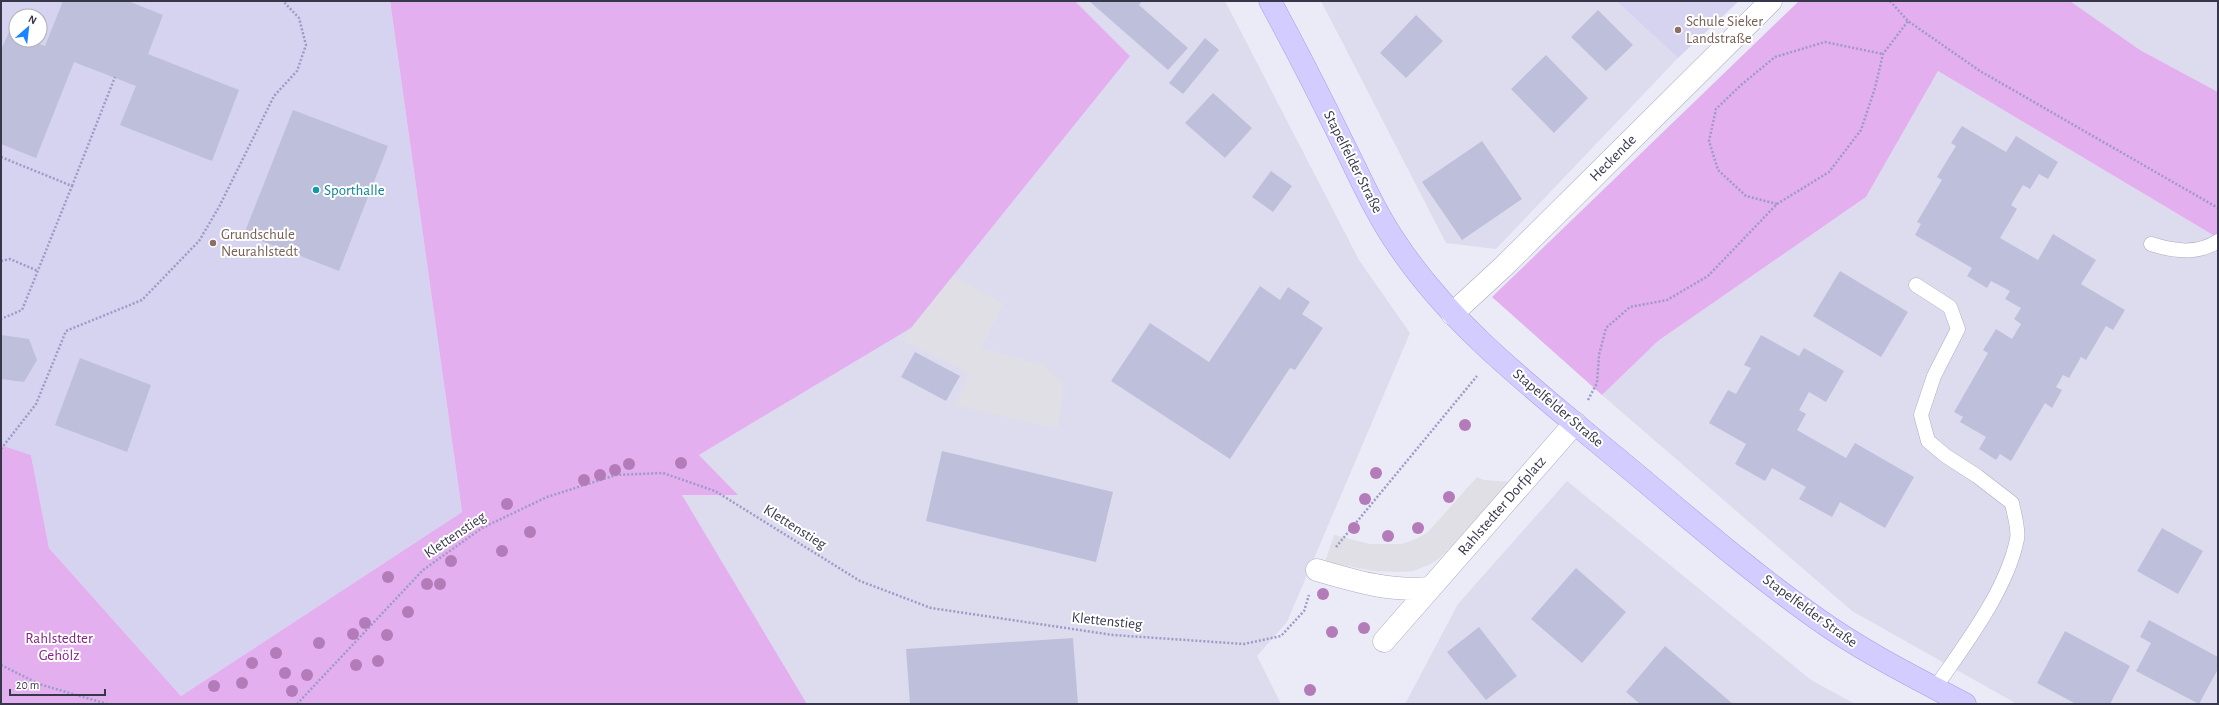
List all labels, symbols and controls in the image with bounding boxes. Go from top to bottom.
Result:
north arrow [8,8,48,48]
text: N [26,13,38,26]
place label: Schule Sieker Landstraße [1686,14,1763,46]
marker: Schule Sieker Landstraße [1673,25,1683,35]
street label: Stapelfelder Straße [1321,108,1385,216]
street label: Heckende [1587,132,1639,184]
place label: Sporthalle [324,183,385,198]
marker: Sporthalle [311,185,321,195]
place label: Grundschule Neurahlstedt [221,227,298,259]
marker: Grundschule Neurahlstedt [208,238,218,248]
street label: Stapelfelder Straße [1510,366,1606,450]
street label: Rahlstedter Dorfplatz [1455,454,1549,558]
street label: Klettenstieg [761,502,830,553]
street label: Klettenstieg [421,509,489,561]
street label: Stapelfelder Straße [1760,572,1860,650]
street label: Klettenstieg [1071,610,1144,632]
park label: Rahlstedter Gehölz [25,631,93,663]
scale bar [10,671,105,697]
text: 20 m [16,679,39,691]

